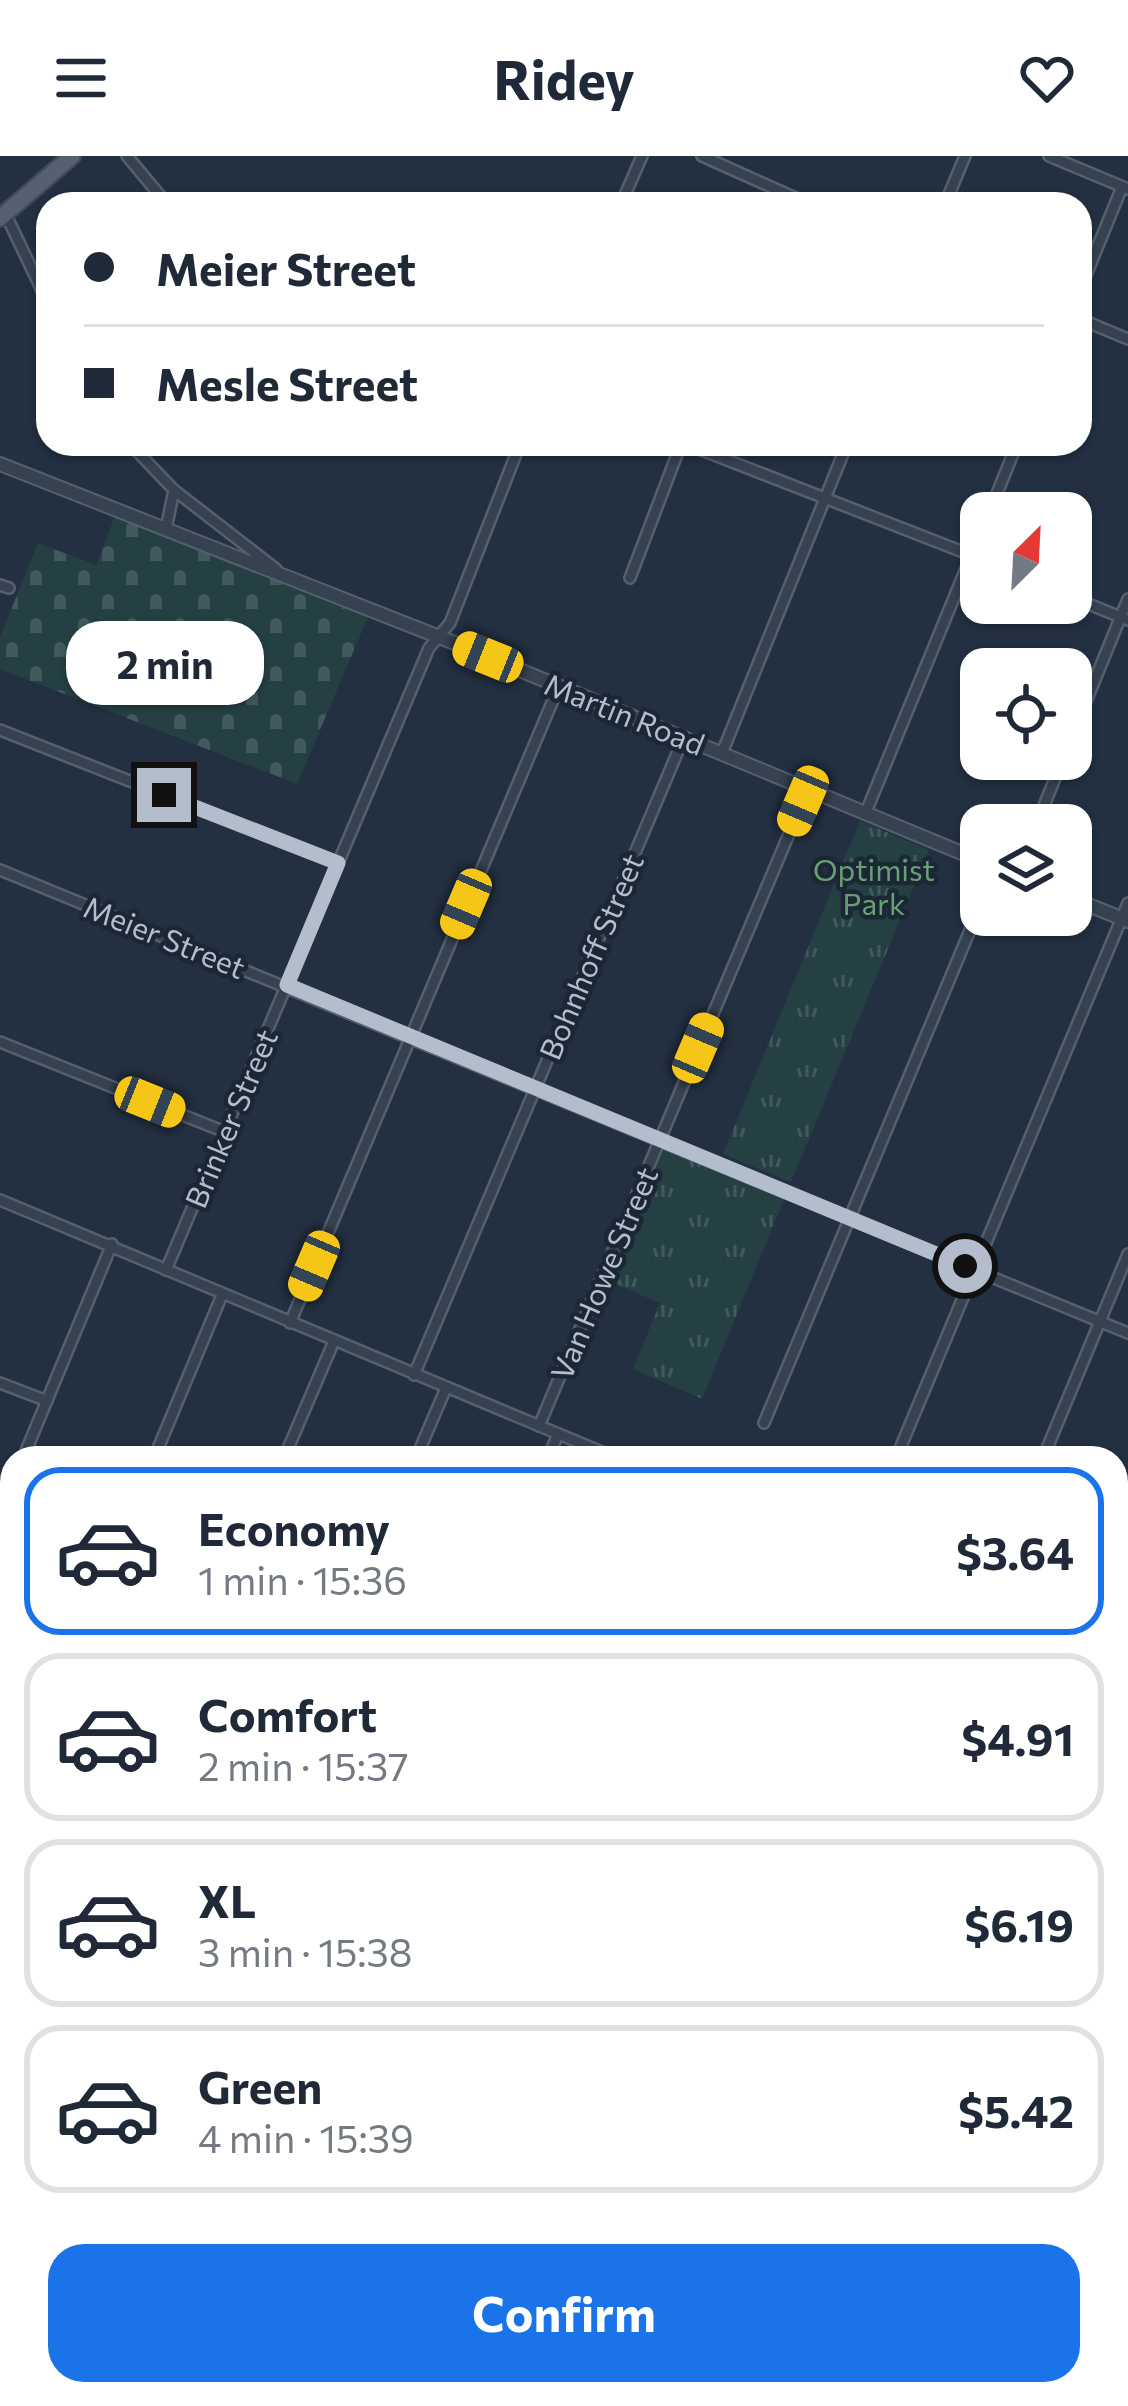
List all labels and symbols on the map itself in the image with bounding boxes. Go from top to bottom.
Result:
north arrow [960,492,1092,624]
callout: 2 min [65,621,263,705]
car [448,627,528,687]
street label: Martin Road [540,664,710,762]
car [772,761,834,841]
route end [137,768,191,822]
street label: Bohnhoff Street [530,847,650,1065]
park label: Optimist Park [813,850,935,921]
car [435,864,497,944]
street label: Meier Street [79,887,251,985]
car [667,1008,729,1088]
street label: Brinker Street [176,1023,284,1213]
car [110,1072,190,1132]
street label: Van Howe Street [542,1161,664,1385]
car [283,1226,345,1306]
route start [938,1239,992,1293]

